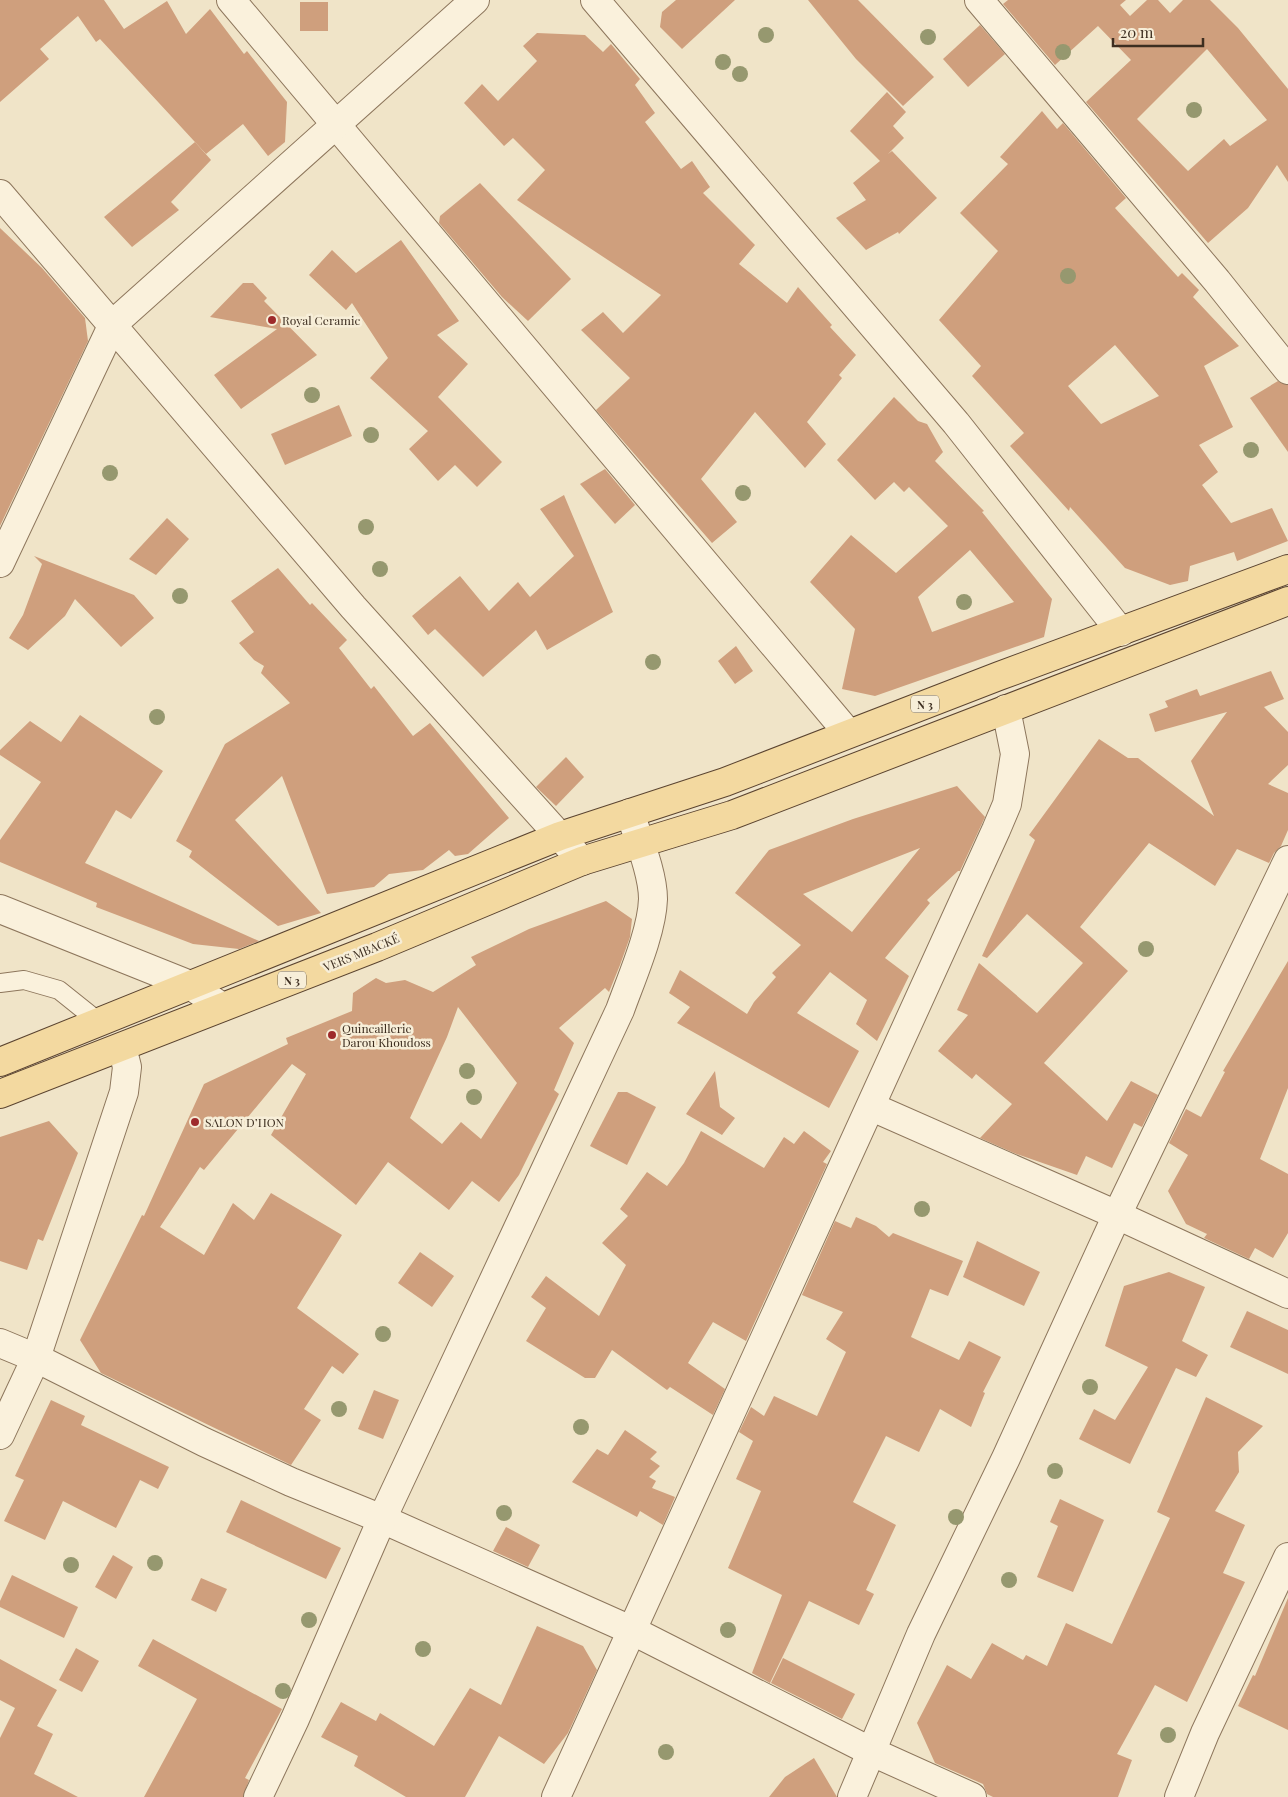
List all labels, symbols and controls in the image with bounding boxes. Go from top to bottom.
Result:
scale bar [1113,15,1203,47]
text: 20 m [1120,22,1154,42]
place label: Royal Ceramic [282,312,360,328]
marker: Royal Ceramic [266,314,278,326]
road number: N 3 [911,696,939,712]
street label: VERS MBACKÉ [320,929,401,975]
road number: N 3 [278,972,306,988]
place label: Quincaillerie Darou Khoudoss [342,1020,431,1050]
marker: Quincaillerie Darou Khoudoss [326,1029,338,1041]
place label: SALON D’HON [205,1114,284,1130]
marker: SALON D’HON [189,1116,201,1128]

